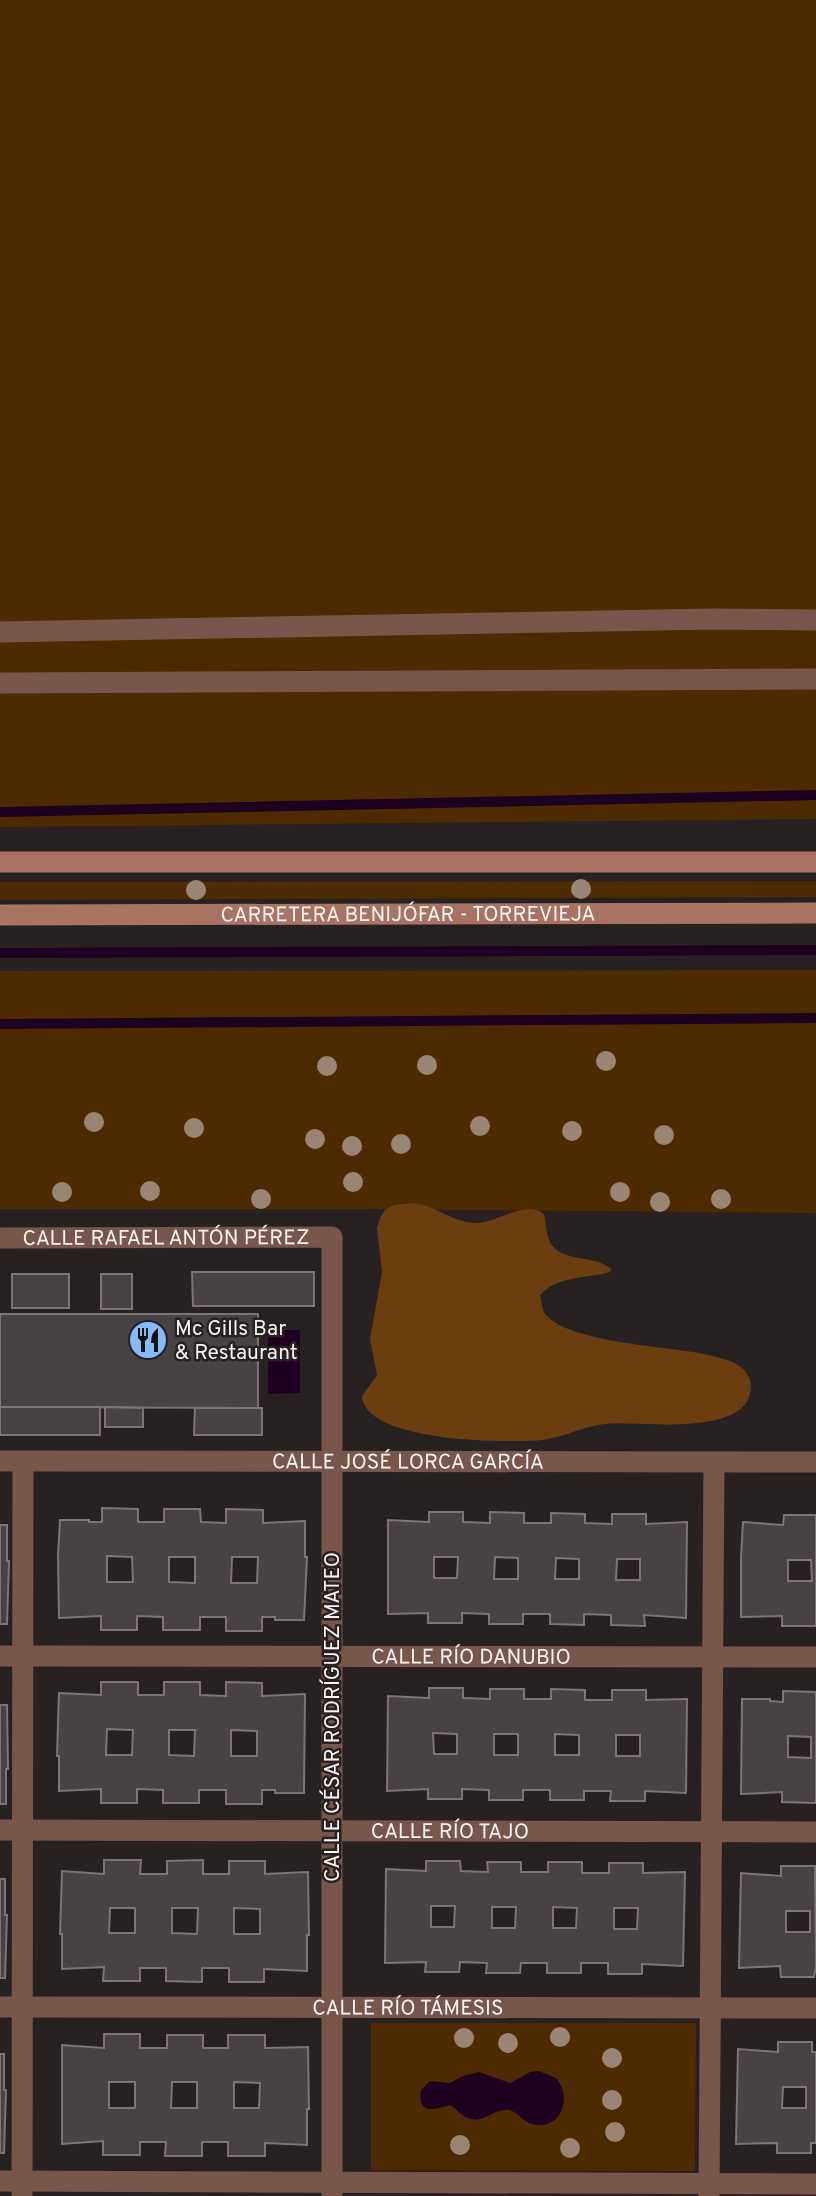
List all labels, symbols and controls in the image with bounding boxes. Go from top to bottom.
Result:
street label: CARRETERA BENIJÓFAR - TORREVIEJA [220,901,596,929]
street label: CALLE RAFAEL ANTÓN PÉREZ [22,1224,310,1253]
place label: Mc Gills Bar & Restaurant [175,1316,298,1367]
restaurant icon: Mc Gills Bar & Restaurant [127,1319,169,1361]
street label: CALLE JOSÉ LORCA GARCÍA [272,1448,544,1477]
street label: CALLE CÉSAR RODRÍGUEZ MATEO [319,1552,347,1882]
street label: CALLE RÍO DANUBIO [371,1644,571,1672]
street label: CALLE RÍO TAJO [371,1818,529,1846]
street label: CALLE RÍO TÁMESIS [312,1994,504,2023]

